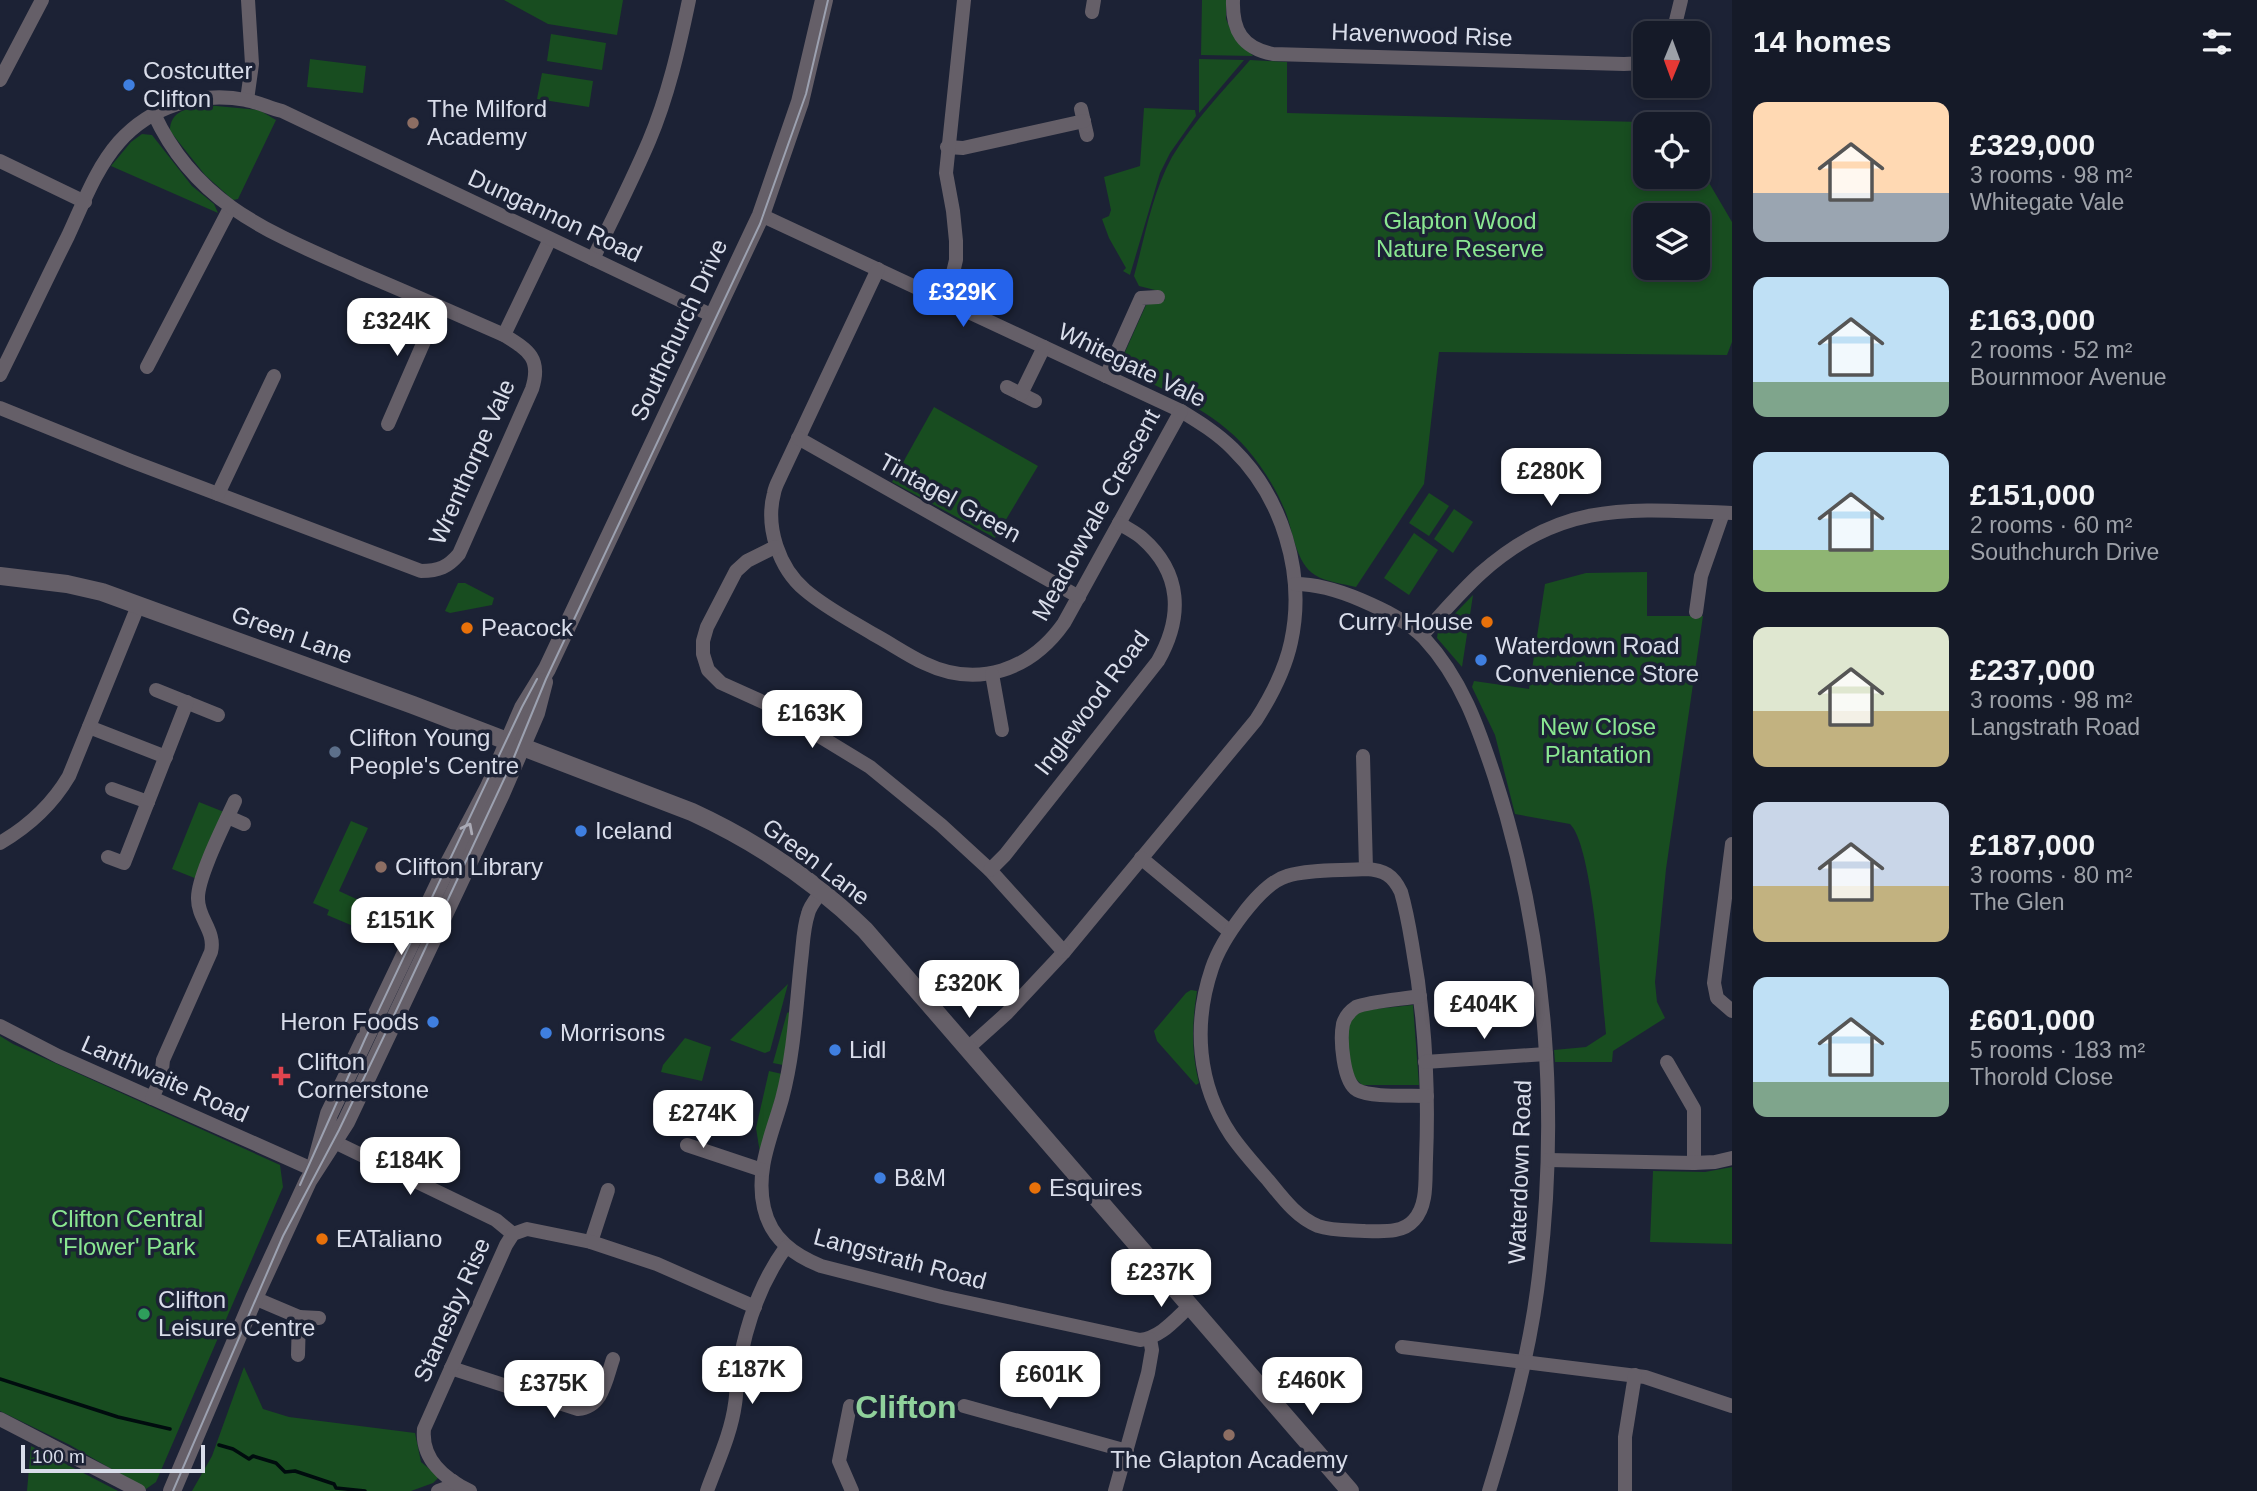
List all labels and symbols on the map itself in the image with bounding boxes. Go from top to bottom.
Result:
street label: Havenwood Rise [1331,18,1513,51]
north arrow [1633,21,1710,98]
place label: Costcutter Clifton [143,57,252,112]
marker: Costcutter Clifton [121,77,137,93]
place label: The Milford Academy [427,95,547,150]
marker: The Milford Academy [405,115,421,131]
street label: Dungannon Road [464,164,646,268]
park label: Glapton Wood Nature Reserve [1376,207,1544,262]
street label: Southchurch Drive [625,235,733,425]
pin: £329K [914,270,1012,329]
pin: £324K [348,298,446,358]
street label: Whitegate Vale [1054,317,1210,412]
street label: Wrenthorpe Vale [423,375,520,549]
street label: Meadowvale Crescent [1026,404,1165,625]
street label: Tintagel Green [875,447,1026,548]
pin: £280K [1502,448,1600,508]
street label: Green Lane [228,600,356,669]
place label: Curry House [1338,608,1473,635]
place label: Peacock [481,614,574,641]
marker: Curry House [1479,614,1495,630]
marker: Peacock [459,620,475,636]
street label: Inglewood Road [1029,625,1155,780]
place label: Waterdown Road Convenience Store [1495,632,1699,687]
marker: Waterdown Road Convenience Store [1473,652,1489,668]
pin: £163K [763,690,861,750]
park label: New Close Plantation [1540,713,1656,768]
place label: Clifton Young People's Centre [349,724,519,779]
marker: Clifton Young People's Centre [327,744,343,760]
street label: Green Lane [758,813,875,911]
place label: Iceland [595,817,672,844]
one-way arrow [459,823,473,835]
marker: Iceland [573,823,589,839]
place label: Clifton Library [395,853,543,880]
marker: Clifton Library [373,859,389,875]
pin: £151K [352,898,450,957]
pin: £320K [920,960,1018,1020]
pin: £404K [1435,982,1533,1041]
place label: Heron Foods [280,1008,419,1035]
marker: Heron Foods [425,1014,441,1030]
place label: Morrisons [560,1019,665,1046]
marker: Morrisons [538,1025,554,1041]
street label: Lanthwaite Road [77,1030,253,1128]
place label: Lidl [849,1036,886,1063]
marker: Lidl [827,1042,843,1058]
place label: Clifton Cornerstone [297,1048,429,1103]
marker: Clifton Cornerstone [271,1066,291,1086]
street label: Waterdown Road [1503,1079,1536,1265]
pin: £274K [654,1090,752,1150]
pin: £184K [361,1138,459,1197]
place label: B&M [894,1164,946,1191]
marker: B&M [872,1170,888,1186]
place label: Esquires [1049,1174,1142,1201]
marker: Esquires [1027,1180,1043,1196]
park label: Clifton Central 'Flower' Park [51,1205,203,1260]
street label: Langstrath Road [811,1223,989,1295]
place label: EATaliano [336,1225,442,1252]
marker: EATaliano [314,1231,330,1247]
street label: Stanesby Rise [408,1234,495,1386]
pin: £237K [1112,1250,1210,1309]
place label: Clifton Leisure Centre [158,1286,315,1341]
marker: Clifton Leisure Centre [136,1306,152,1322]
pin: £187K [703,1346,801,1406]
pin: £601K [1001,1352,1099,1411]
pin: £460K [1263,1358,1361,1417]
pin: £375K [505,1360,603,1420]
district label: Clifton [855,1389,957,1425]
marker: The Glapton Academy [1221,1427,1237,1443]
scale bar [21,1442,205,1474]
place label: The Glapton Academy [1110,1446,1348,1473]

